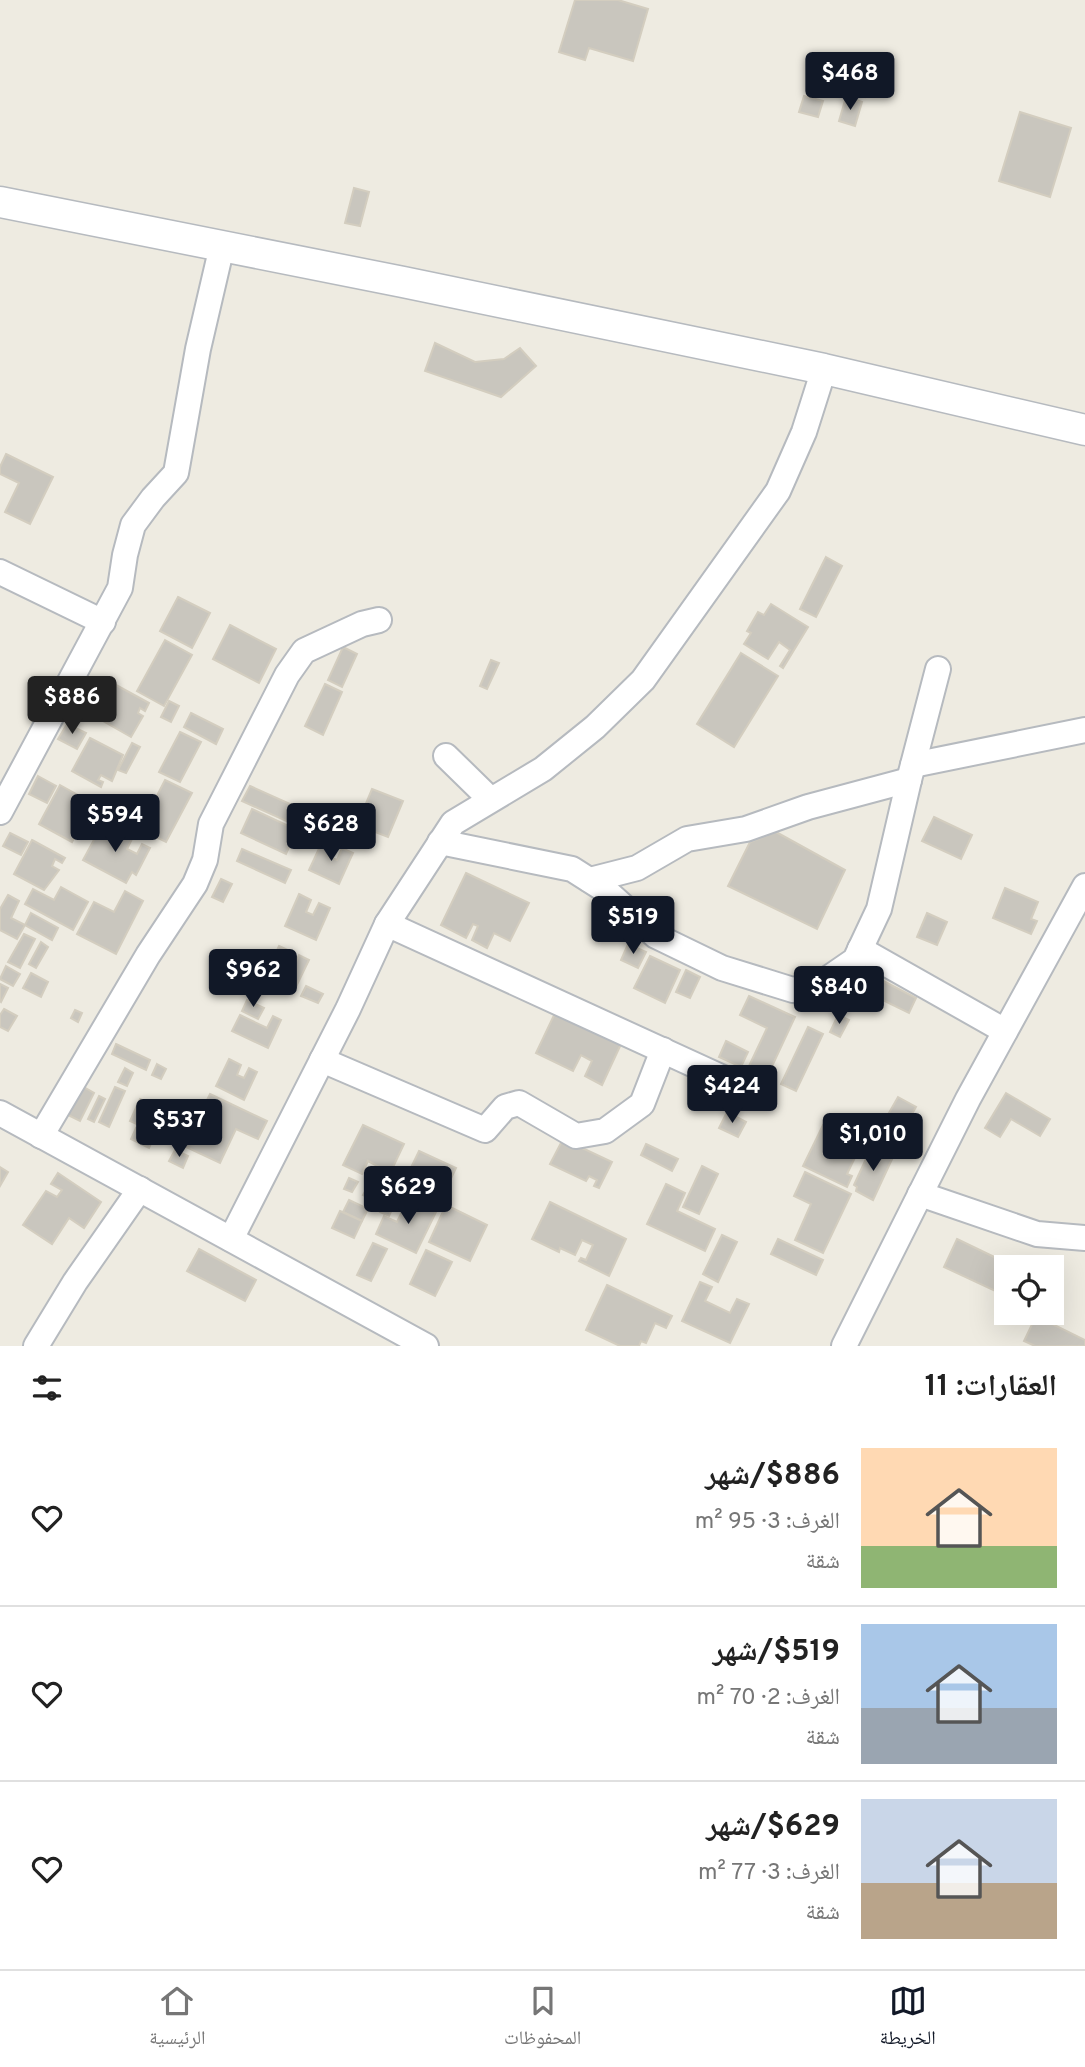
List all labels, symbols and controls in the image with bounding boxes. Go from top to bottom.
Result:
pin: $468 [809,52,891,112]
text: $468 [821,60,879,89]
pin: $886 [31,676,113,736]
text: $886 [44,684,100,713]
pin: $594 [74,794,156,854]
text: $594 [87,802,143,831]
pin: $628 [290,804,372,863]
text: $628 [303,811,359,840]
pin: $519 [592,897,674,956]
text: $519 [607,904,659,933]
pin: $962 [212,950,294,1009]
text: $962 [225,957,281,986]
pin: $840 [798,967,880,1026]
text: $840 [810,974,868,1003]
pin: $424 [691,1066,773,1125]
text: $424 [703,1073,761,1102]
pin: $537 [138,1100,220,1159]
text: $537 [152,1107,206,1136]
pin: $1,010 [816,1114,930,1173]
text: $1,010 [839,1121,907,1150]
pin: $629 [367,1166,449,1226]
text: $629 [380,1174,436,1203]
map controls [994,1255,1064,1325]
button: locate [994,1255,1064,1325]
icon: filters [28,1369,66,1407]
text: العقارات: 11 [925,1369,1057,1406]
text: $886/شهر [705,1458,840,1495]
icon: home [917,1476,1001,1560]
icon: heart [28,1499,66,1537]
text: الغرف: 3 · 95 m² [695,1508,840,1537]
text: شقة [806,1548,840,1577]
text: $519/شهر [713,1634,840,1671]
icon: home [917,1652,1001,1736]
icon: heart [28,1675,66,1713]
text: الغرف: 2 · 70 m² [697,1684,840,1713]
text: شقة [806,1724,840,1753]
text: $629/شهر [706,1809,840,1846]
icon: home [917,1827,1001,1911]
icon: heart [28,1850,66,1888]
text: الغرف: 3 · 77 m² [698,1859,840,1888]
text: شقة [806,1899,840,1928]
tab: الرئيسية [149,1982,206,2056]
tab: المحفوظات [504,1982,581,2056]
tab: الخريطة [880,1982,936,2056]

